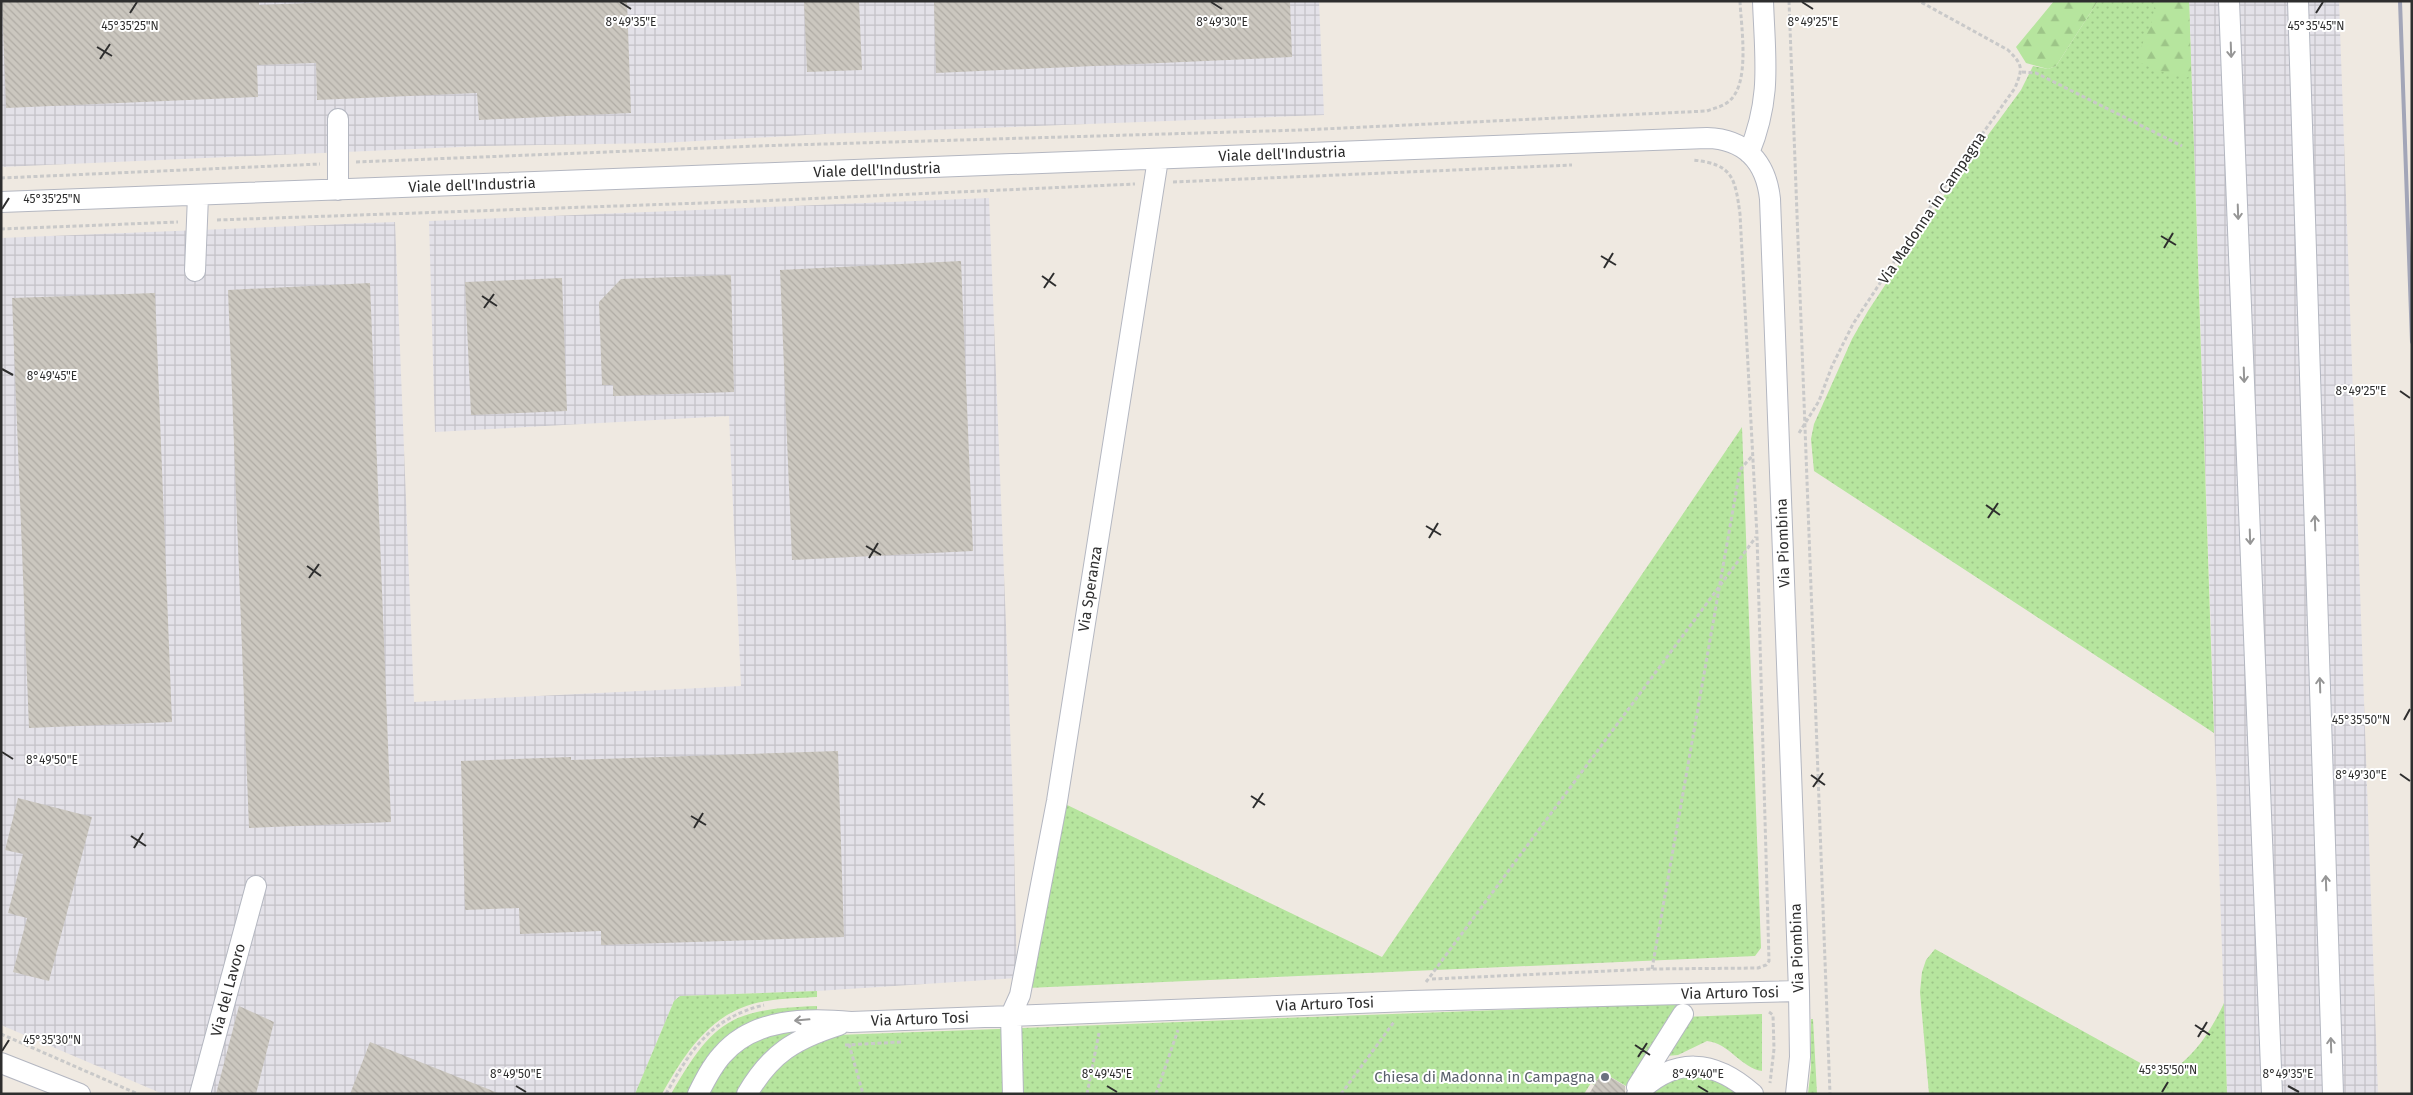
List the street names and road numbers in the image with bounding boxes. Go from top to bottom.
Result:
street label: Via Madonna in Campagna [1874,128,1990,288]
street label: Viale dell'Industria [1218,143,1346,165]
street label: Viale dell'Industria [813,159,941,181]
street label: Viale dell'Industria [408,174,536,196]
street label: Via Piombina [1772,498,1794,588]
street label: Via Speranza [1074,545,1106,633]
street label: Via Piombina [1786,903,1808,993]
street label: Via del Lavoro [207,941,249,1039]
street label: Via Arturo Tosi [1681,983,1779,1003]
street label: Via Arturo Tosi [1276,993,1374,1015]
street label: Via Arturo Tosi [871,1008,969,1030]

